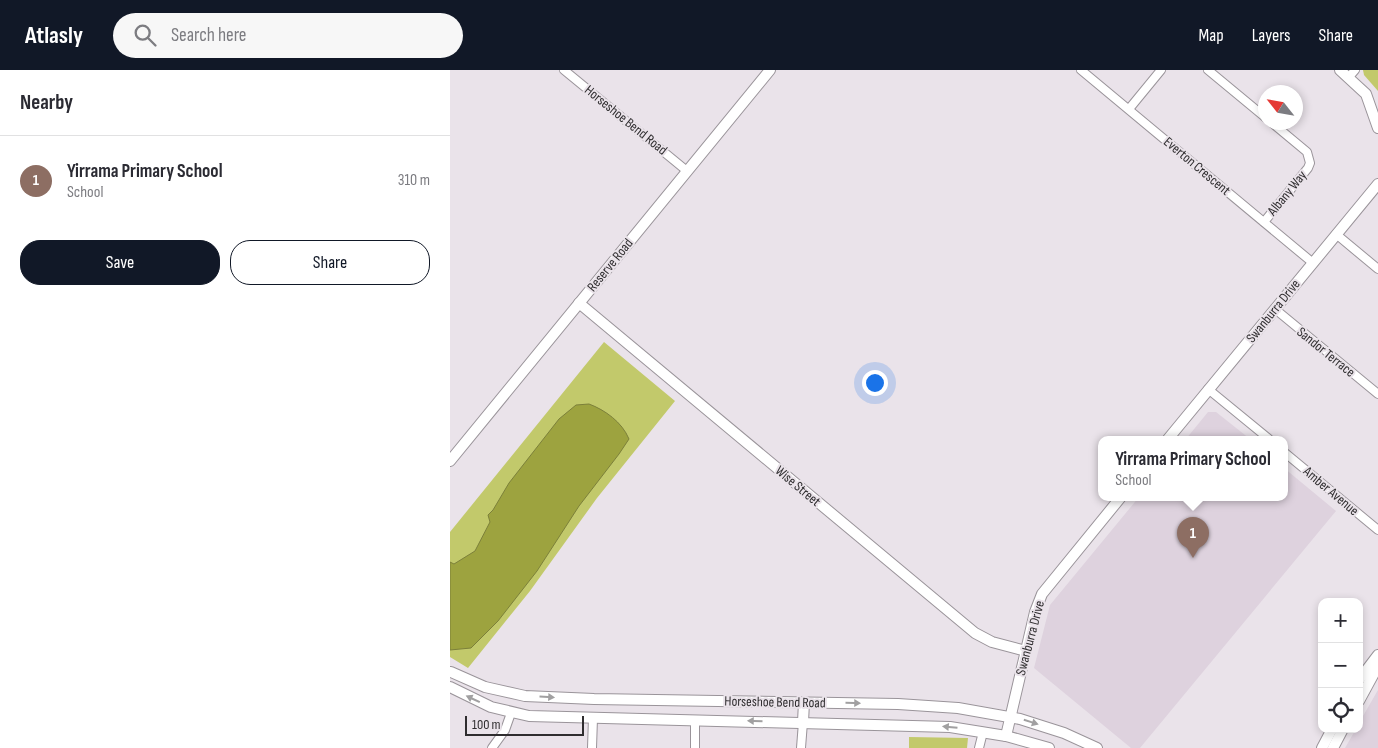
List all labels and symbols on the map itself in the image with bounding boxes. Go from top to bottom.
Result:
street label: Horseshoe Bend Road [581,82,671,159]
north arrow [1258,85,1303,130]
street label: Everton Crescent [1160,133,1234,199]
street label: Albany Way [1263,167,1311,220]
street label: Reserve Road [584,235,637,295]
street label: Swanburra Drive [1242,276,1304,346]
street label: Sandor Terrace [1293,323,1359,381]
your location [862,370,888,396]
street label: Wise Street [772,462,824,510]
street label: Amber Avenue [1299,462,1362,519]
pin: 1 [1177,517,1209,558]
street label: Swanburra Drive [1012,599,1048,677]
street label: Horseshoe Bend Road [724,693,826,711]
one-way arrow [466,694,480,702]
one-way arrow [540,694,556,702]
one-way arrow [845,699,861,707]
scale bar [465,713,584,736]
one-way arrow [746,717,762,725]
one-way arrow [1023,719,1038,727]
one-way arrow [942,723,958,731]

